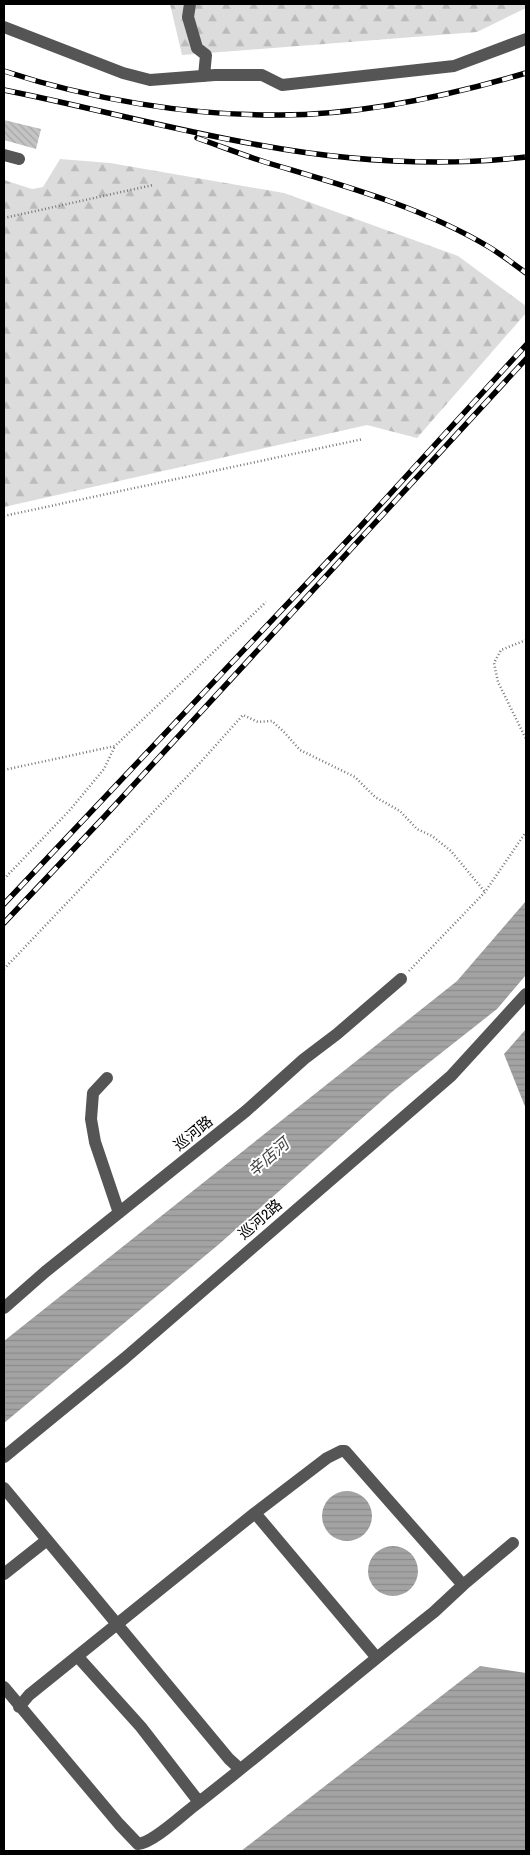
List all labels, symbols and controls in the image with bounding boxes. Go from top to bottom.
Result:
street label: 巡河路 [169,1111,217,1155]
water label: 辛店河 [243,1131,296,1181]
street label: 巡河2路 [234,1194,286,1244]

